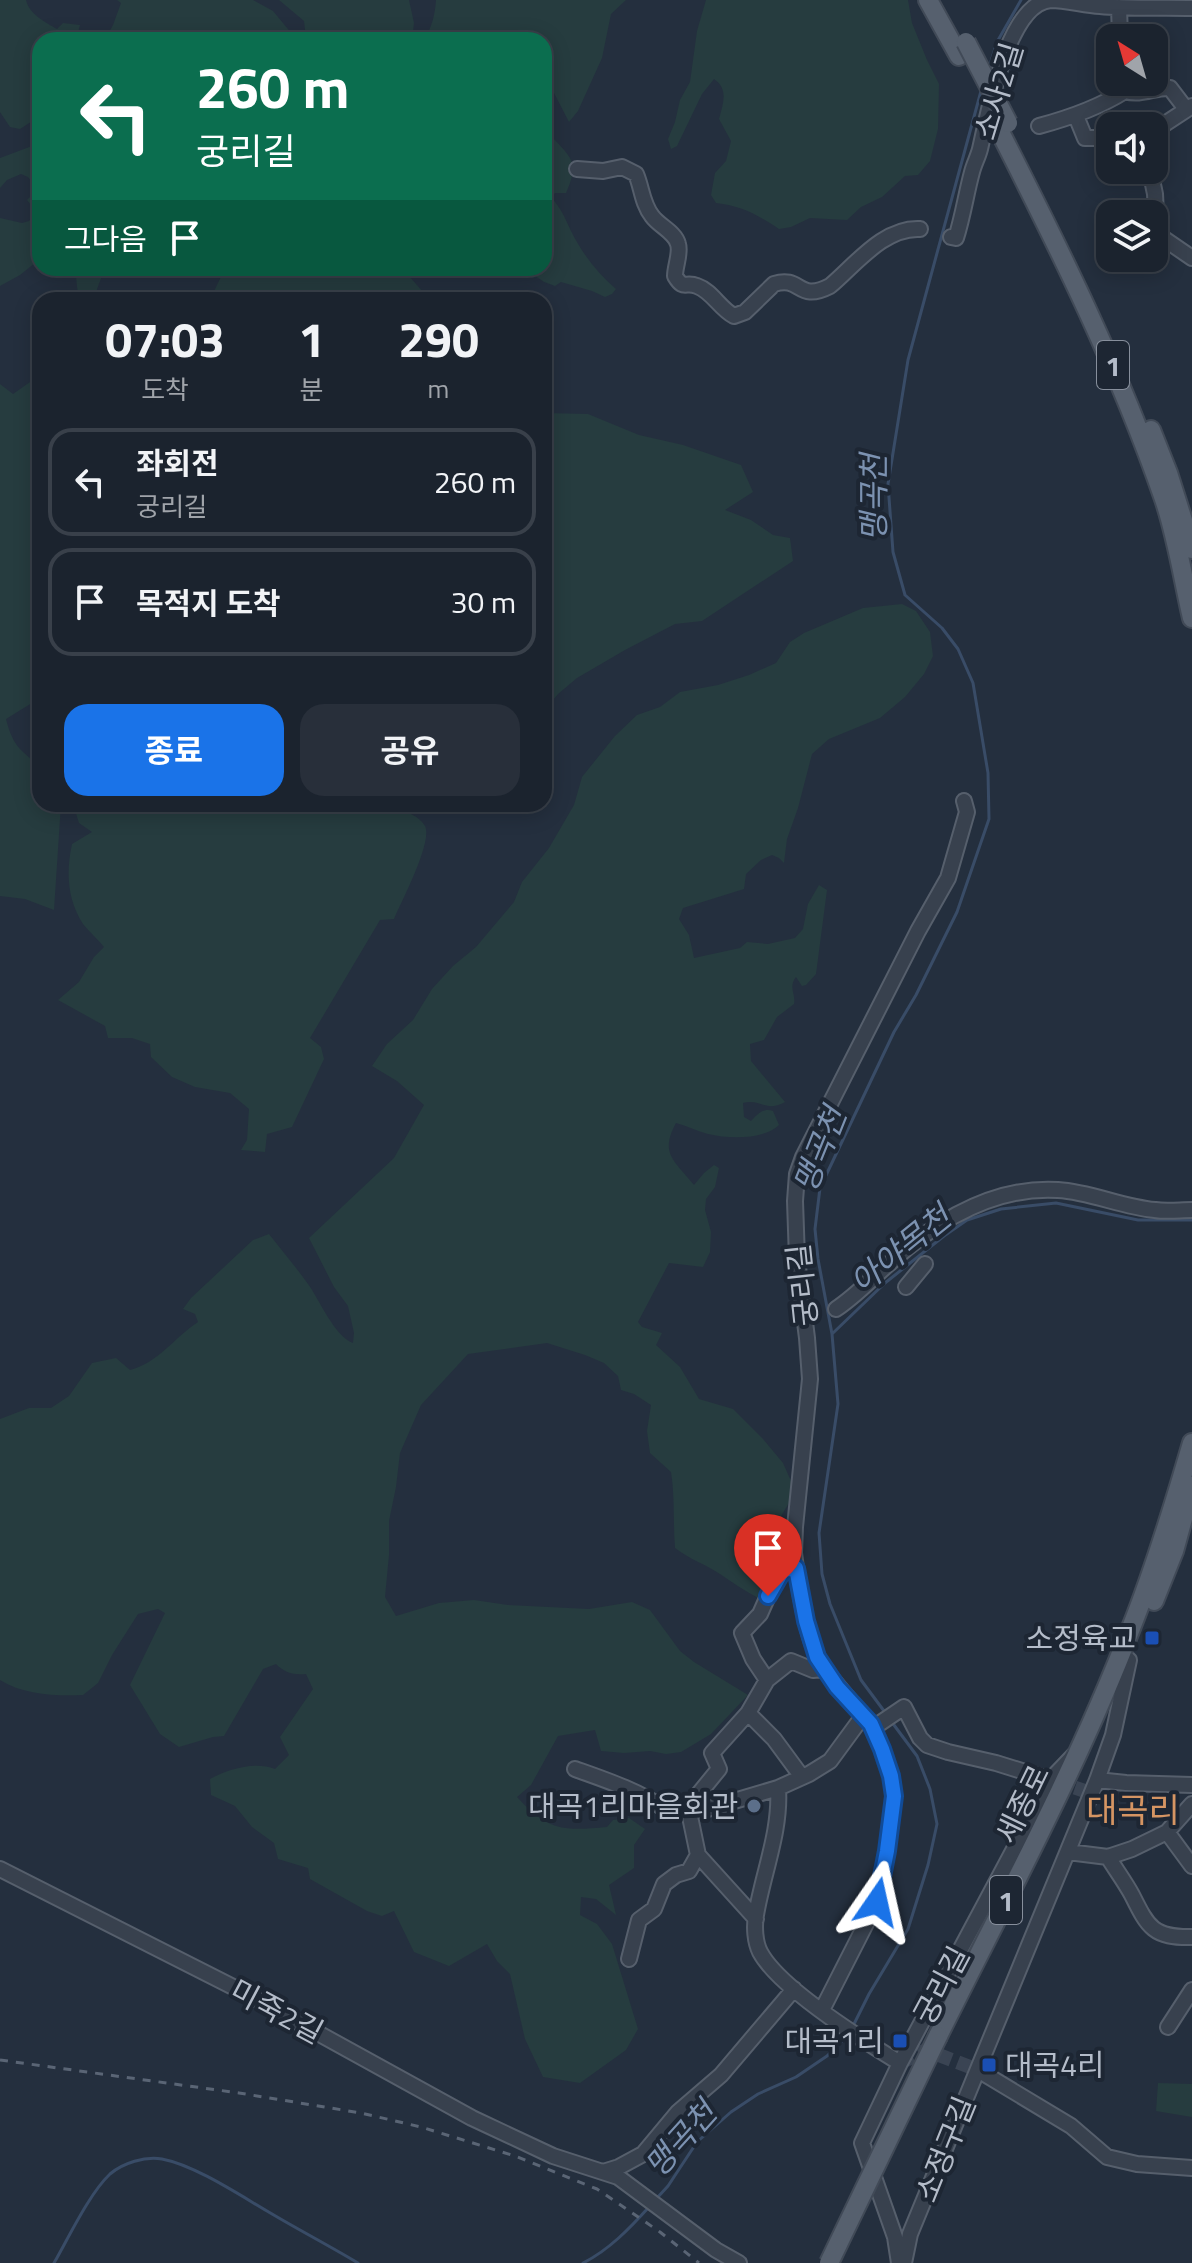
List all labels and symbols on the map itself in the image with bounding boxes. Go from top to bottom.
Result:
north arrow [1096,24,1168,96]
street label: 소사2길 [961,37,1035,145]
road number: 1 [1097,341,1129,389]
water label: 맹곡천 [849,450,897,542]
water label: 맹곡천 [780,1097,859,1200]
water label: 아야목천 [839,1191,964,1305]
street label: 궁리길 [775,1241,829,1329]
pin [734,1514,802,1596]
place label: 소정육교 [1026,1615,1136,1661]
marker: 소정육교 [1143,1629,1161,1647]
street label: 세종로 [983,1757,1061,1851]
place label: 대곡1리마을회관 [528,1783,738,1829]
district label: 대곡리 [1086,1783,1180,1835]
marker: 대곡1리마을회관 [745,1797,763,1815]
position arrow [835,1860,919,1944]
road number: 1 [990,1876,1022,1924]
street label: 궁리길 [901,1938,981,2032]
street label: 미죽2길 [222,1967,332,2055]
place label: 대곡1리 [784,2018,884,2064]
marker: 대곡1리 [891,2032,909,2050]
place label: 대곡4리 [1005,2042,1105,2088]
marker: 대곡4리 [980,2056,998,2074]
water label: 맹곡천 [633,2087,730,2188]
street label: 소정구길 [903,2089,987,2209]

